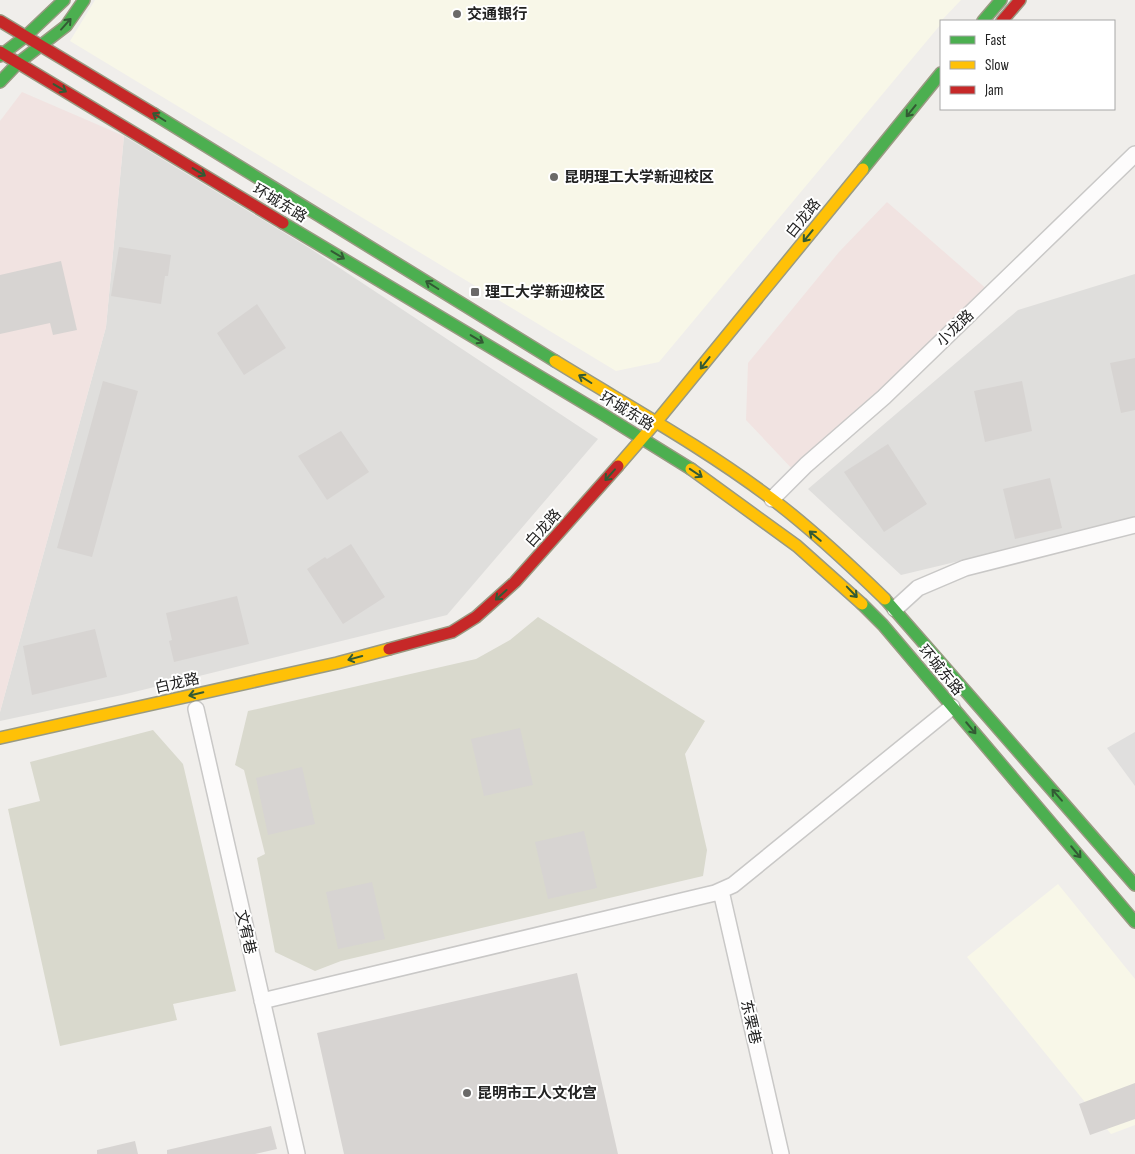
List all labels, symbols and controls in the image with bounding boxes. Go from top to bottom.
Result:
place label: 交通银行 [467,5,527,24]
marker: 交通银行 [451,8,463,20]
one-way arrow [60,18,71,31]
legend [940,20,1115,110]
text: Fast [985,31,1007,50]
text: Slow [985,56,1009,75]
text: Jam [984,81,1003,100]
one-way arrow [52,83,66,93]
one-way arrow [905,104,916,117]
one-way arrow [153,111,167,121]
one-way arrow [191,167,205,177]
place label: 昆明理工大学新迎校区 [564,168,714,187]
marker: 昆明理工大学新迎校区 [548,171,560,183]
street label: 环城东路 [249,180,310,227]
street label: 白龙路 [782,195,825,242]
one-way arrow [802,230,813,243]
one-way arrow [331,251,345,261]
one-way arrow [425,279,439,289]
place label: 理工大学新迎校区 [485,283,605,302]
marker: 理工大学新迎校区 [469,286,481,298]
street label: 小龙路 [933,306,978,351]
one-way arrow [470,335,484,345]
one-way arrow [700,356,711,369]
one-way arrow [578,374,592,385]
street label: 环城东路 [596,388,657,435]
one-way arrow [604,468,616,481]
one-way arrow [688,468,702,478]
street label: 白龙路 [521,505,565,551]
one-way arrow [809,530,822,542]
one-way arrow [846,586,858,598]
one-way arrow [494,589,507,601]
street label: 环城东路 [914,641,967,699]
one-way arrow [347,654,363,663]
street label: 白龙路 [153,669,201,698]
one-way arrow [189,690,205,699]
one-way arrow [965,722,976,735]
one-way arrow [1052,789,1063,802]
one-way arrow [1070,845,1081,858]
street label: 文宥巷 [231,908,260,956]
street label: 东栗巷 [736,998,765,1046]
place label: 昆明市工人文化宫 [477,1084,597,1103]
marker: 昆明市工人文化宫 [461,1087,473,1099]

